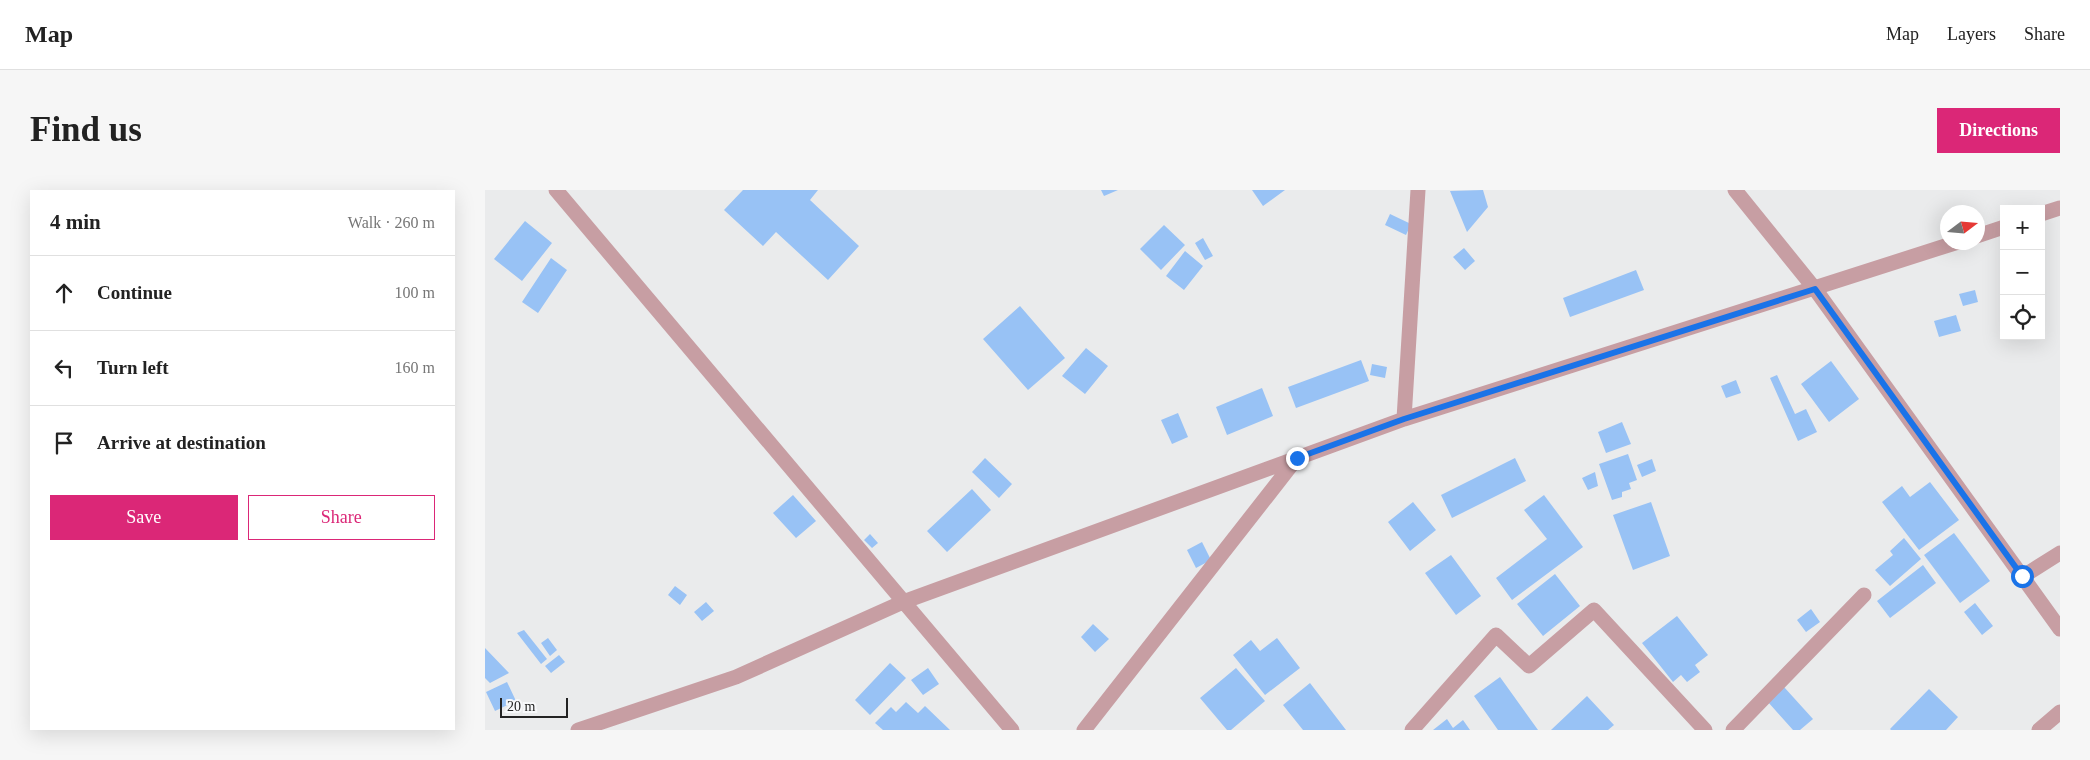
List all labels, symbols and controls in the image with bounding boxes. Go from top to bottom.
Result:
text: Map [25,21,73,47]
text: Map [1886,24,1919,44]
text: Layers [1947,24,1996,44]
text: Share [2024,24,2065,44]
button: Directions [1937,108,2060,153]
text: Find us [30,110,142,149]
north arrow [1940,205,1985,250]
map controls [2000,205,2045,340]
button: + [2000,205,2045,250]
text: 4 min [50,210,101,234]
text: Walk · 260 m [348,214,435,231]
button: − [2000,250,2045,295]
icon: ahead [50,279,78,307]
text: Continue [97,282,172,303]
text: 100 m [395,284,435,301]
button: locate [2000,295,2045,340]
icon: left [50,354,78,382]
text: Turn left [97,357,169,378]
text: 160 m [395,359,435,376]
icon: arrive [50,429,78,457]
text: Arrive at destination [97,432,266,453]
route end [1286,447,1309,470]
button: Save [50,495,238,540]
button: Share [248,495,435,540]
route start [2011,565,2034,588]
scale bar [500,695,567,718]
text: 20 m [507,699,535,714]

